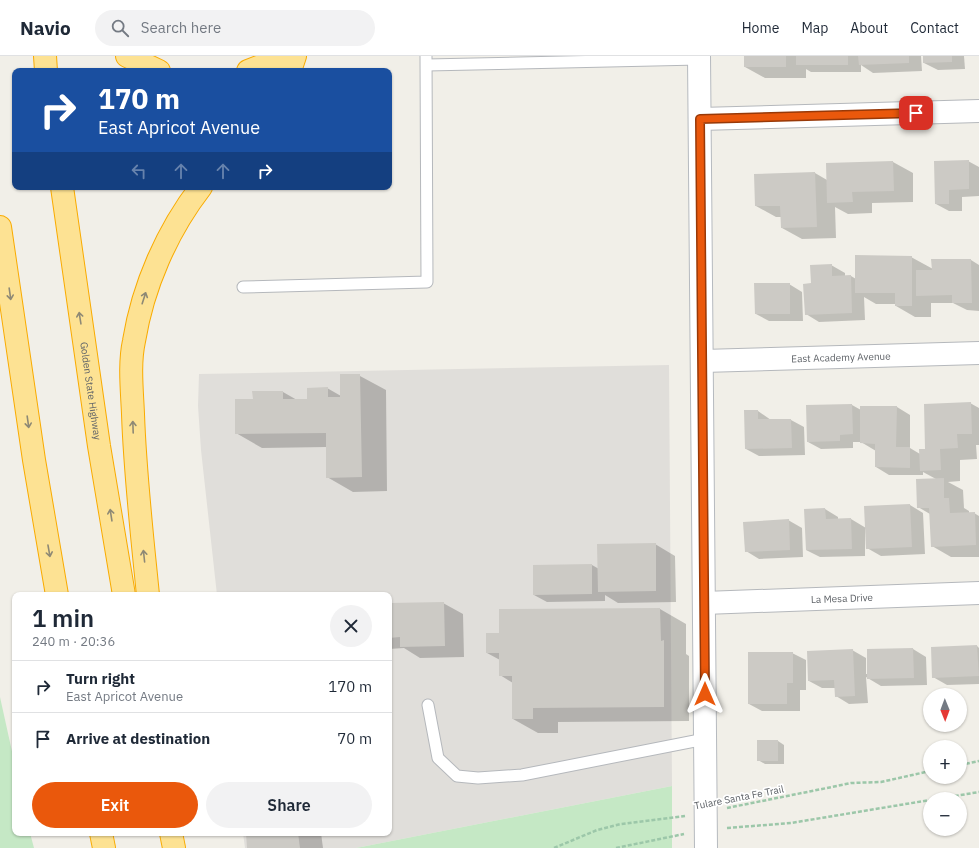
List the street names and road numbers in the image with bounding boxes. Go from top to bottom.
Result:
street label: Golden State Highway [77,341,104,441]
street label: East Academy Avenue [791,350,891,365]
street label: La Mesa Drive [811,591,874,606]
street label: Tulare Santa Fe Trail [693,782,785,813]

